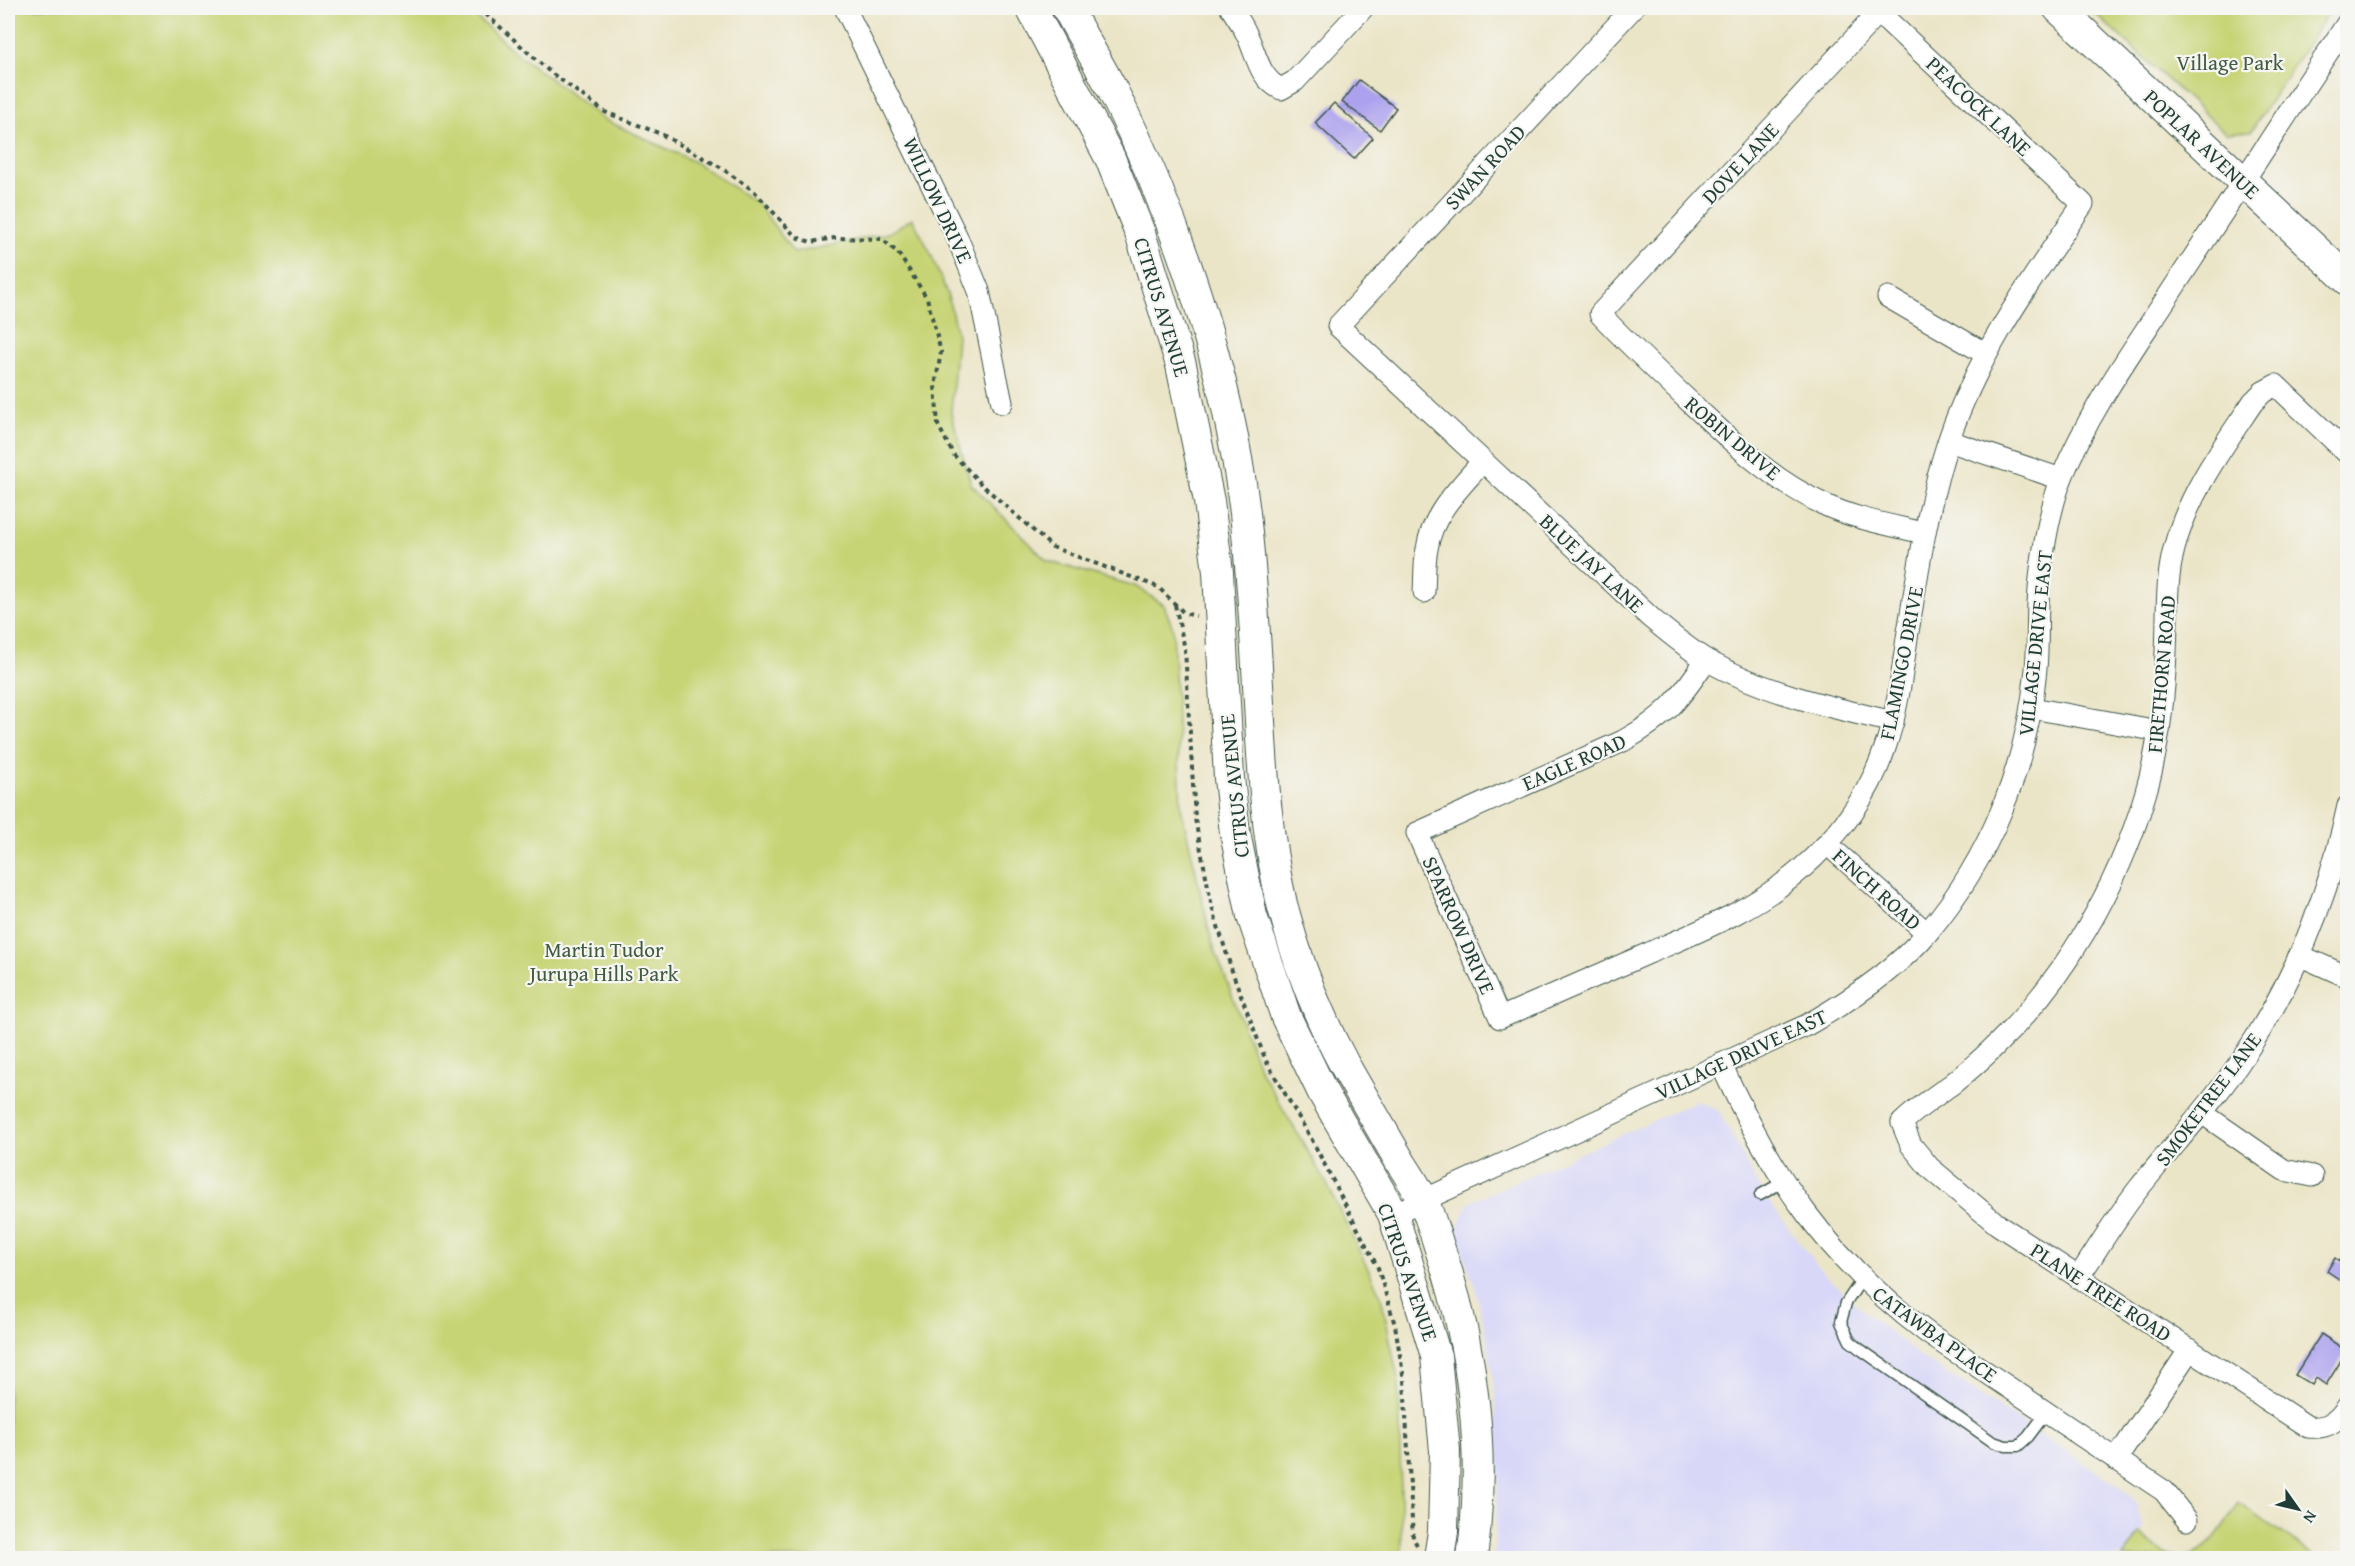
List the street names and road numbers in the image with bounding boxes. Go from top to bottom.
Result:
street label: PEACOCK LANE [1919,49,2039,163]
street label: POPLAR AVENUE [2137,82,2267,206]
street label: DOVE LANE [1694,115,1786,211]
street label: SWAN ROAD [1437,117,1533,217]
street label: WILLOW DRIVE [895,132,981,268]
street label: CITRUS AVENUE [1126,234,1198,381]
street label: ROBIN DRIVE [1678,388,1788,488]
street label: BLUE JAY LANE [1533,506,1652,620]
street label: VILLAGE DRIVE EAST [2010,548,2060,737]
street label: FLAMINGO DRIVE [1871,583,1931,743]
street label: FIRETHORN ROAD [2139,594,2183,754]
street label: CITRUS AVENUE [1211,712,1257,859]
street label: EAGLE ROAD [1517,725,1631,799]
street label: FINCH ROAD [1826,841,1928,937]
street label: SPARROW DRIVE [1415,851,1503,999]
street label: VILLAGE DRIVE EAST [1650,1000,1832,1107]
street label: SMOKETREE LANE [2147,1025,2269,1172]
street label: CITRUS AVENUE [1370,1199,1446,1346]
street label: PLANE TREE ROAD [2024,1235,2178,1349]
street label: CATAWBA PLACE [1866,1278,2004,1390]

